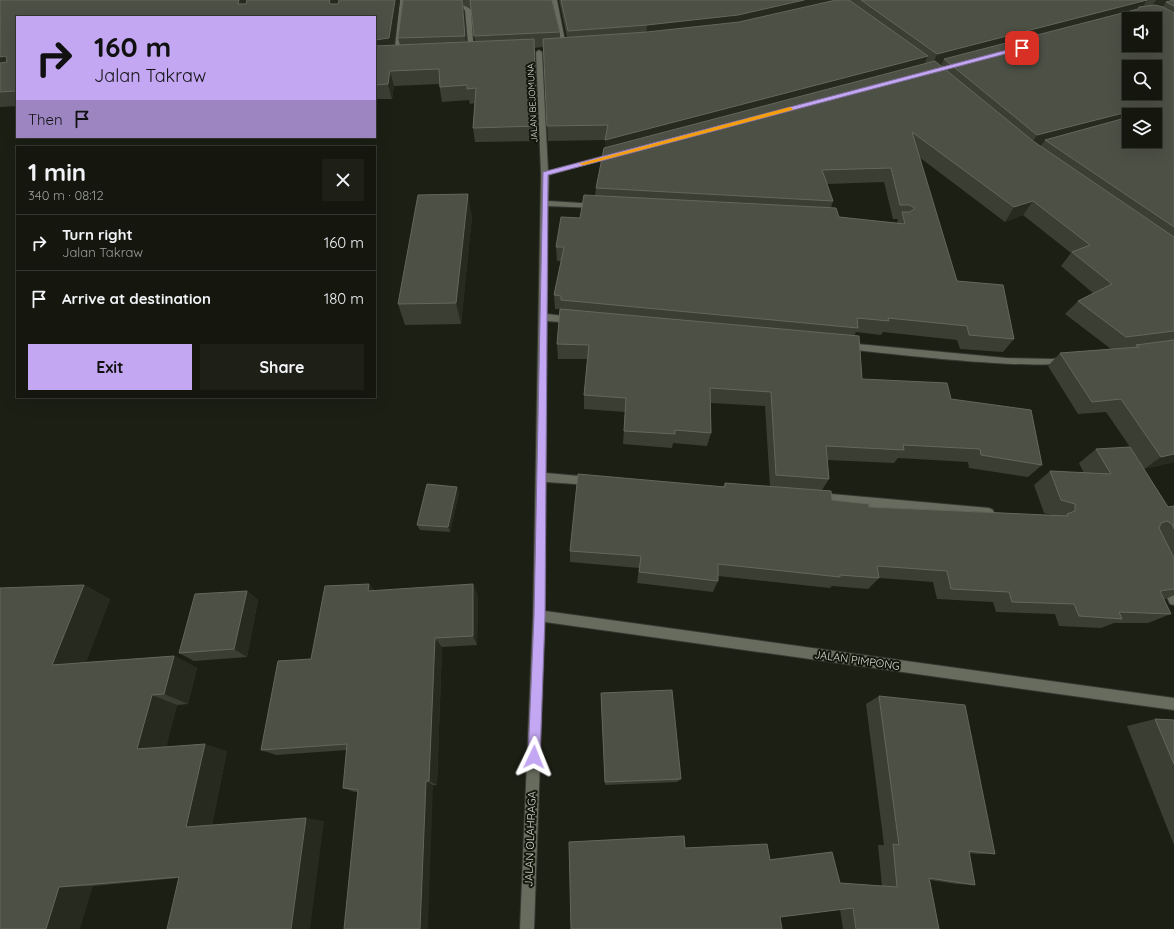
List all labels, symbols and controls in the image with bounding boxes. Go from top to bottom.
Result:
map controls [1122,12,1162,148]
button: sound [1122,12,1162,52]
text: 160 m [94,29,171,64]
pin [1005,31,1039,65]
icon: right [28,32,80,84]
icon: arrive [1011,37,1033,59]
button: search [1122,60,1162,100]
street label: JALAN BEJOMUNA [524,63,540,143]
text: Jalan Takraw [94,64,206,87]
icon: arrive [71,108,93,130]
button: layers [1122,108,1162,148]
text: Then [28,110,63,129]
text: 1 min [28,157,86,187]
button: close [322,159,364,201]
text: 340 m · 08:12 [28,187,104,203]
text: Turn right [62,225,133,244]
icon: right [28,232,50,254]
text: 160 m [324,233,364,252]
text: Jalan Takraw [62,244,143,260]
icon: arrive [28,288,50,310]
text: Arrive at destination [62,289,211,308]
text: 180 m [324,289,364,308]
button: Exit [28,344,192,390]
button: Share [200,344,364,390]
street label: JALAN PIMPONG [813,647,901,673]
position arrow [513,736,555,778]
street label: JALAN OLAHRAGA [521,791,539,887]

